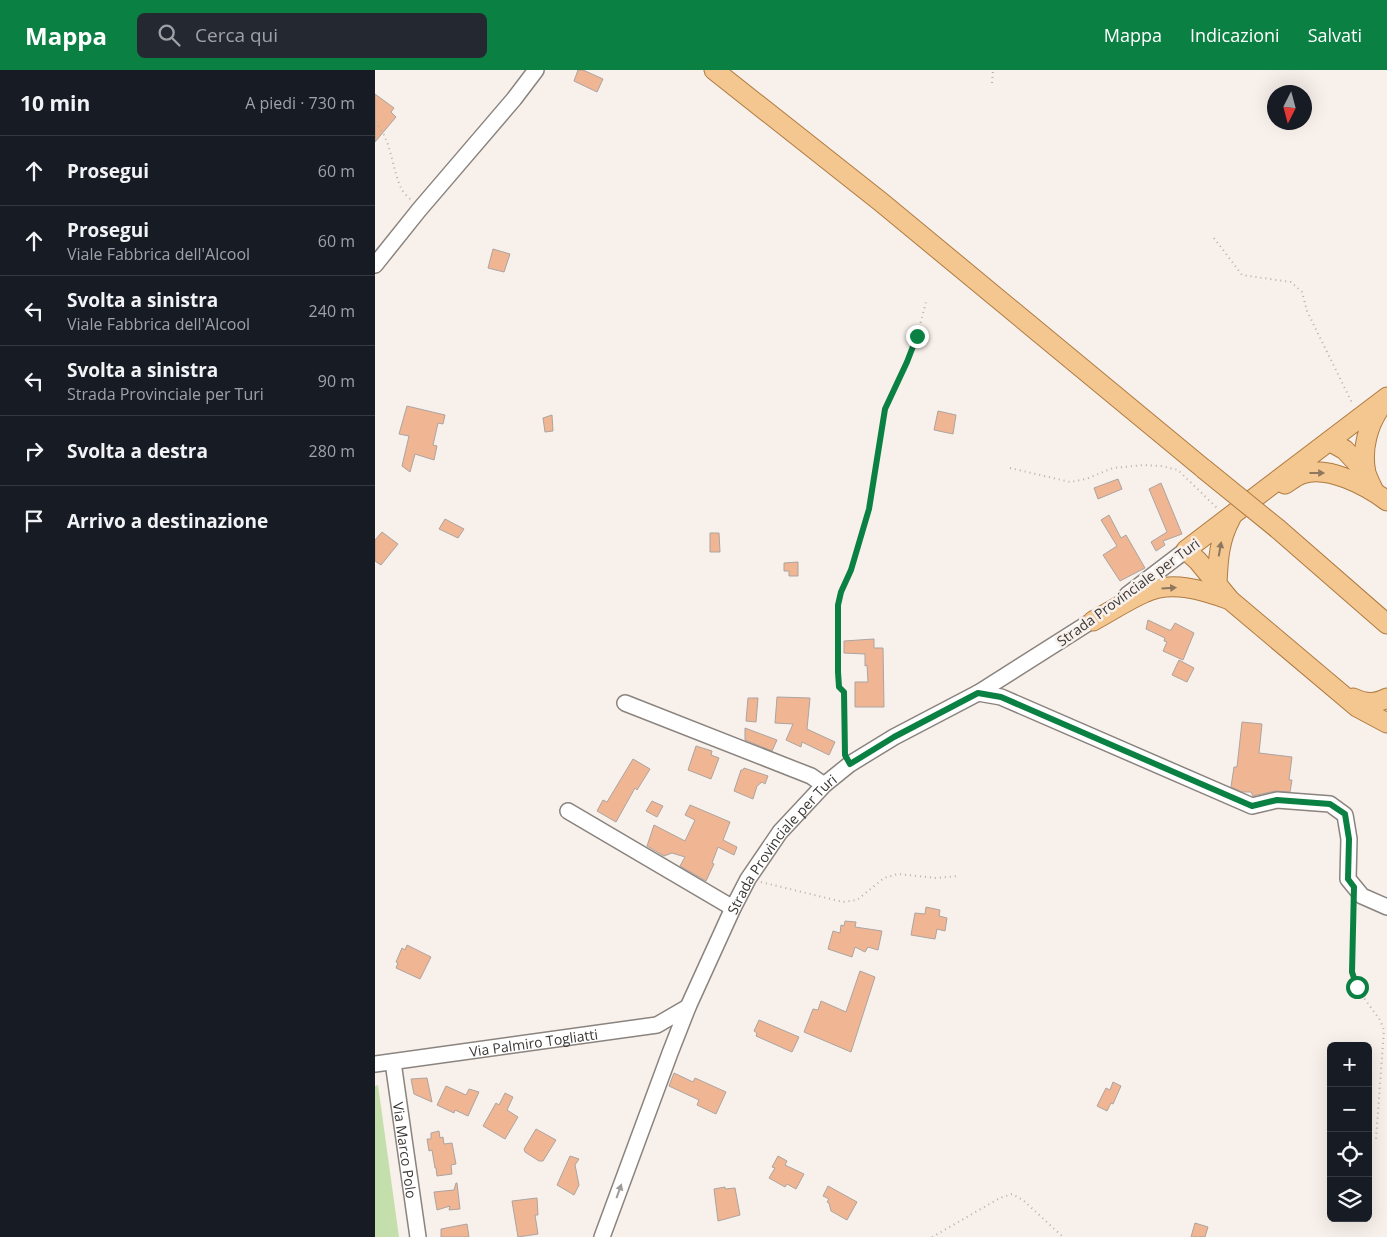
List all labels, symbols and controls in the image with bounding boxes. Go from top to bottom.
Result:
search box [137,13,487,58]
text: Mappa [25,19,107,52]
icon: search [155,21,183,49]
text: Cerca qui [195,22,278,48]
text: Mappa [1104,23,1162,47]
text: Indicazioni [1190,23,1280,47]
text: Salvati [1308,23,1362,47]
north arrow [1267,85,1312,130]
text: 10 min [20,89,90,117]
text: A piedi · 730 m [245,92,355,114]
icon: ahead [20,157,48,185]
text: Prosegui [67,158,149,184]
text: 60 m [318,160,355,182]
text: Prosegui [67,217,149,243]
icon: ahead [20,227,48,255]
text: 60 m [318,230,355,252]
text: Viale Fabbrica dell'Alcool [67,243,250,265]
text: Svolta a sinistra [67,287,218,313]
icon: left [20,297,48,325]
text: 240 m [309,300,355,322]
text: Viale Fabbrica dell'Alcool [67,313,250,335]
route end [906,325,929,348]
text: Svolta a sinistra [67,357,218,383]
icon: left [20,367,48,395]
text: 90 m [318,370,355,392]
text: Strada Provinciale per Turi [67,383,264,405]
icon: right [20,437,48,465]
text: Svolta a destra [67,438,208,464]
text: 280 m [309,440,355,462]
one-way arrow [1309,469,1325,477]
icon: arrive [20,507,48,535]
text: Arrivo a destinazione [67,508,268,534]
street label: Strada Provinciale per Turi [1053,534,1203,650]
one-way arrow [1217,540,1225,556]
one-way arrow [1161,584,1177,592]
street label: Strada Provinciale per Turi [722,769,840,917]
route start [1346,976,1369,999]
street label: Via Palmiro Togliatti [468,1024,599,1060]
map controls [1327,1042,1372,1222]
button: + [1327,1042,1372,1087]
button: − [1327,1087,1372,1132]
street label: Via Marco Polo [389,1101,422,1199]
button: locate [1327,1132,1372,1177]
button: layers [1327,1177,1372,1222]
one-way arrow [615,1183,623,1198]

